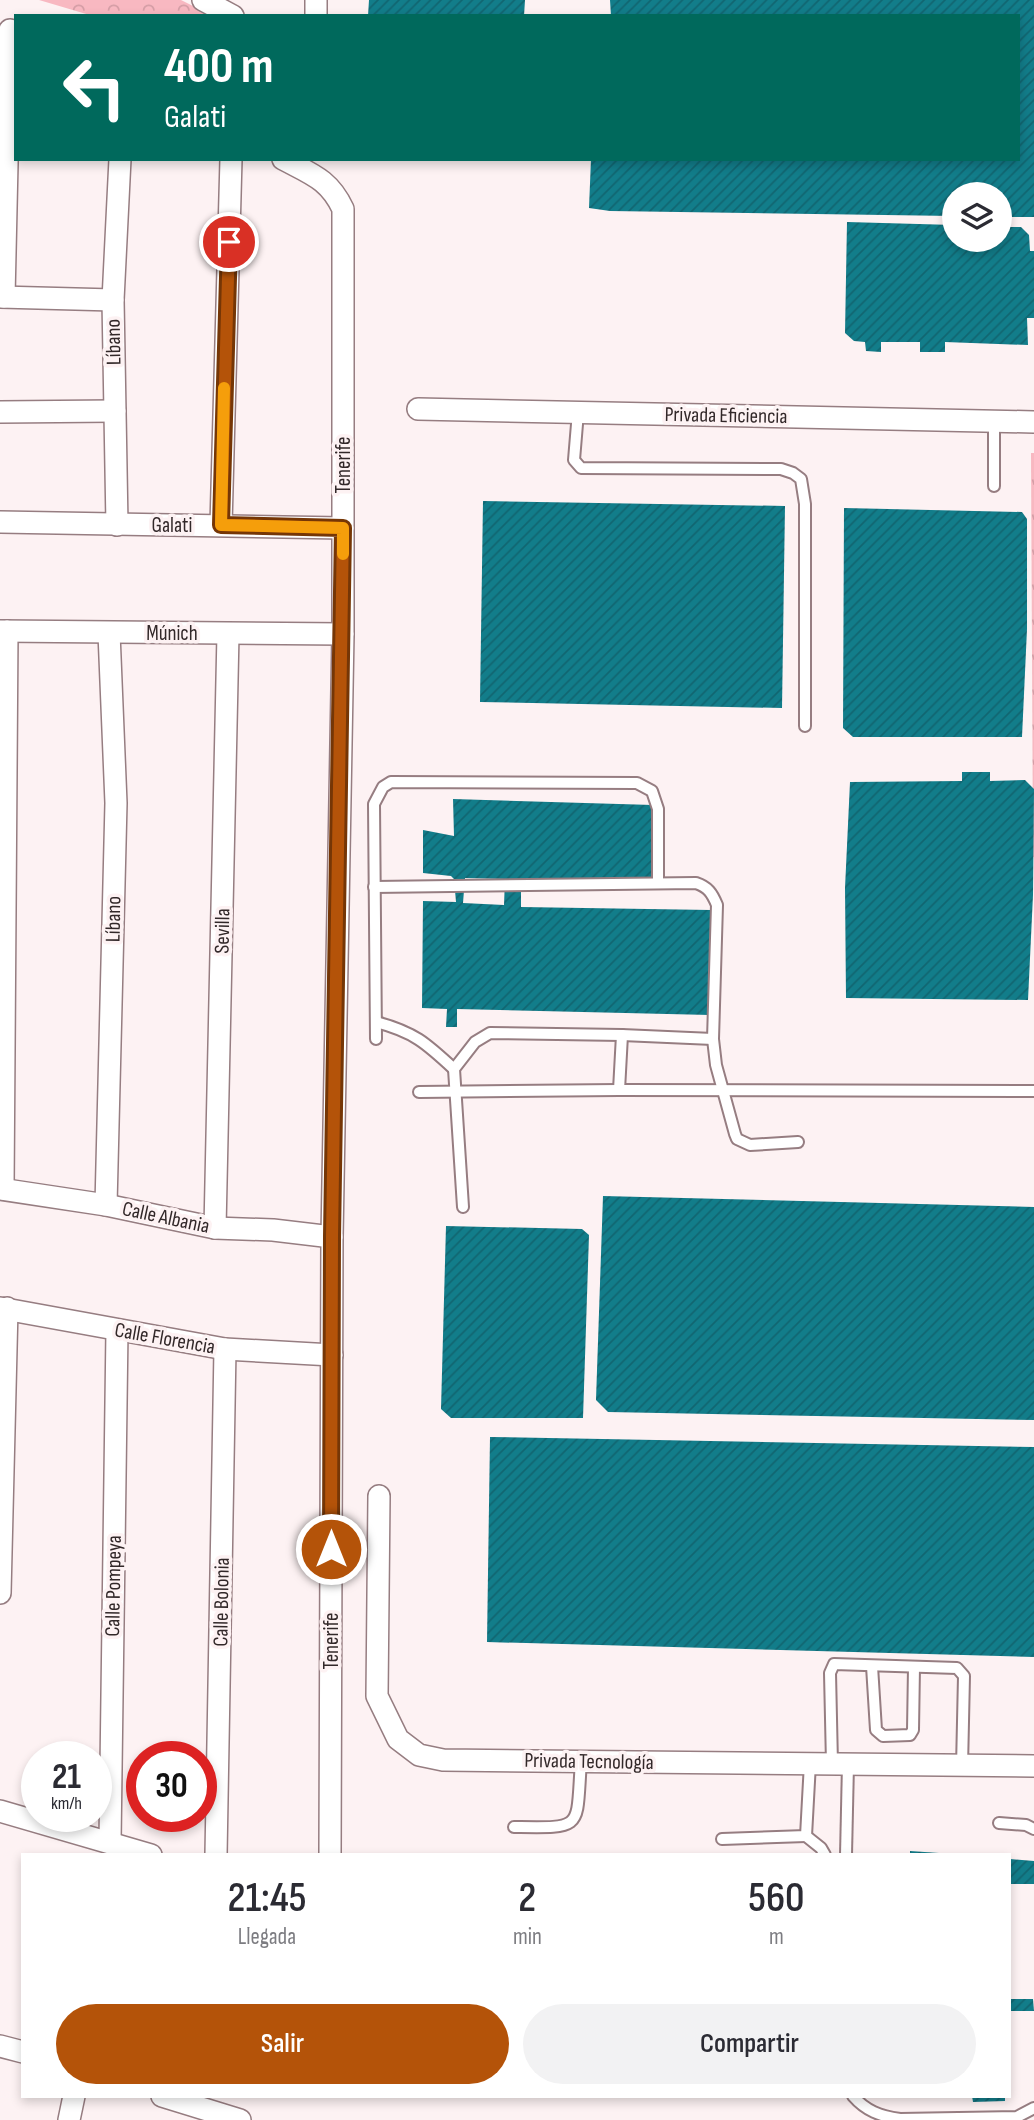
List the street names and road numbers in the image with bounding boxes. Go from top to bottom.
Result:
street label: Líbano [101,319,126,365]
street label: Privada Eficiencia [664,402,788,429]
street label: Tenerife [331,437,356,494]
street label: Galati [152,513,192,538]
street label: Múnich [146,621,198,646]
street label: Líbano [101,896,126,942]
street label: Sevilla [210,908,235,954]
street label: Calle Albania [120,1196,212,1239]
street label: Calle Florencia [113,1317,217,1360]
street label: Calle Pompeya [100,1535,127,1637]
street label: Calle Bolonia [208,1557,235,1647]
street label: Tenerife [319,1613,344,1670]
street label: Privada Tecnología [524,1748,654,1775]

